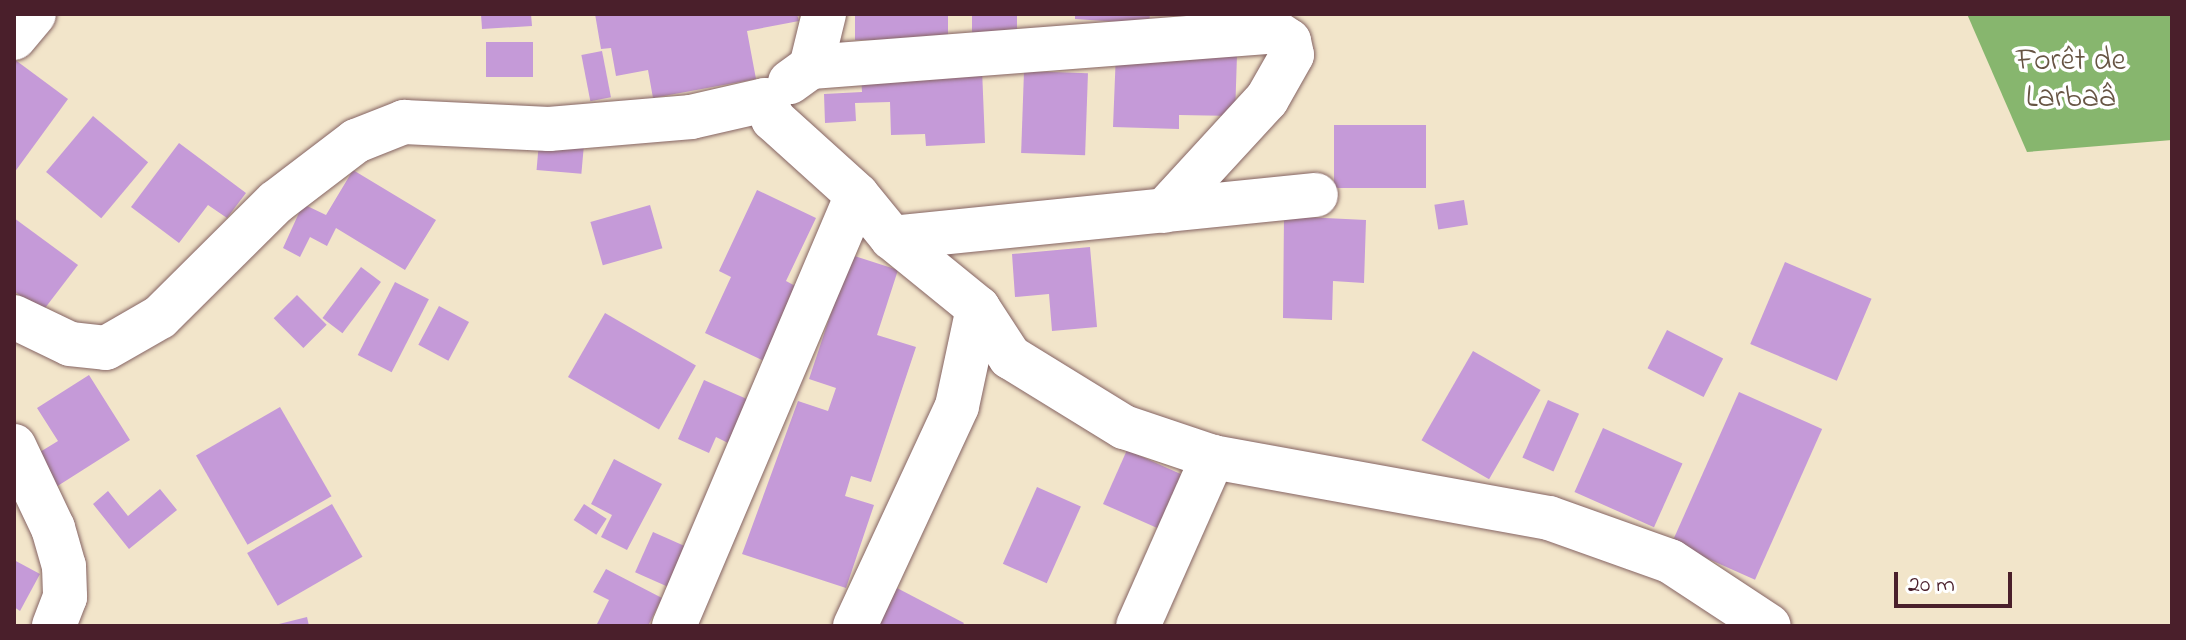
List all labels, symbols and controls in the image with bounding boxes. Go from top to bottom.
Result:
park label: Forêt de Larbaâ [2016,44,2126,119]
scale bar [1898,556,2016,606]
text: 20 m [1908,568,1955,603]

